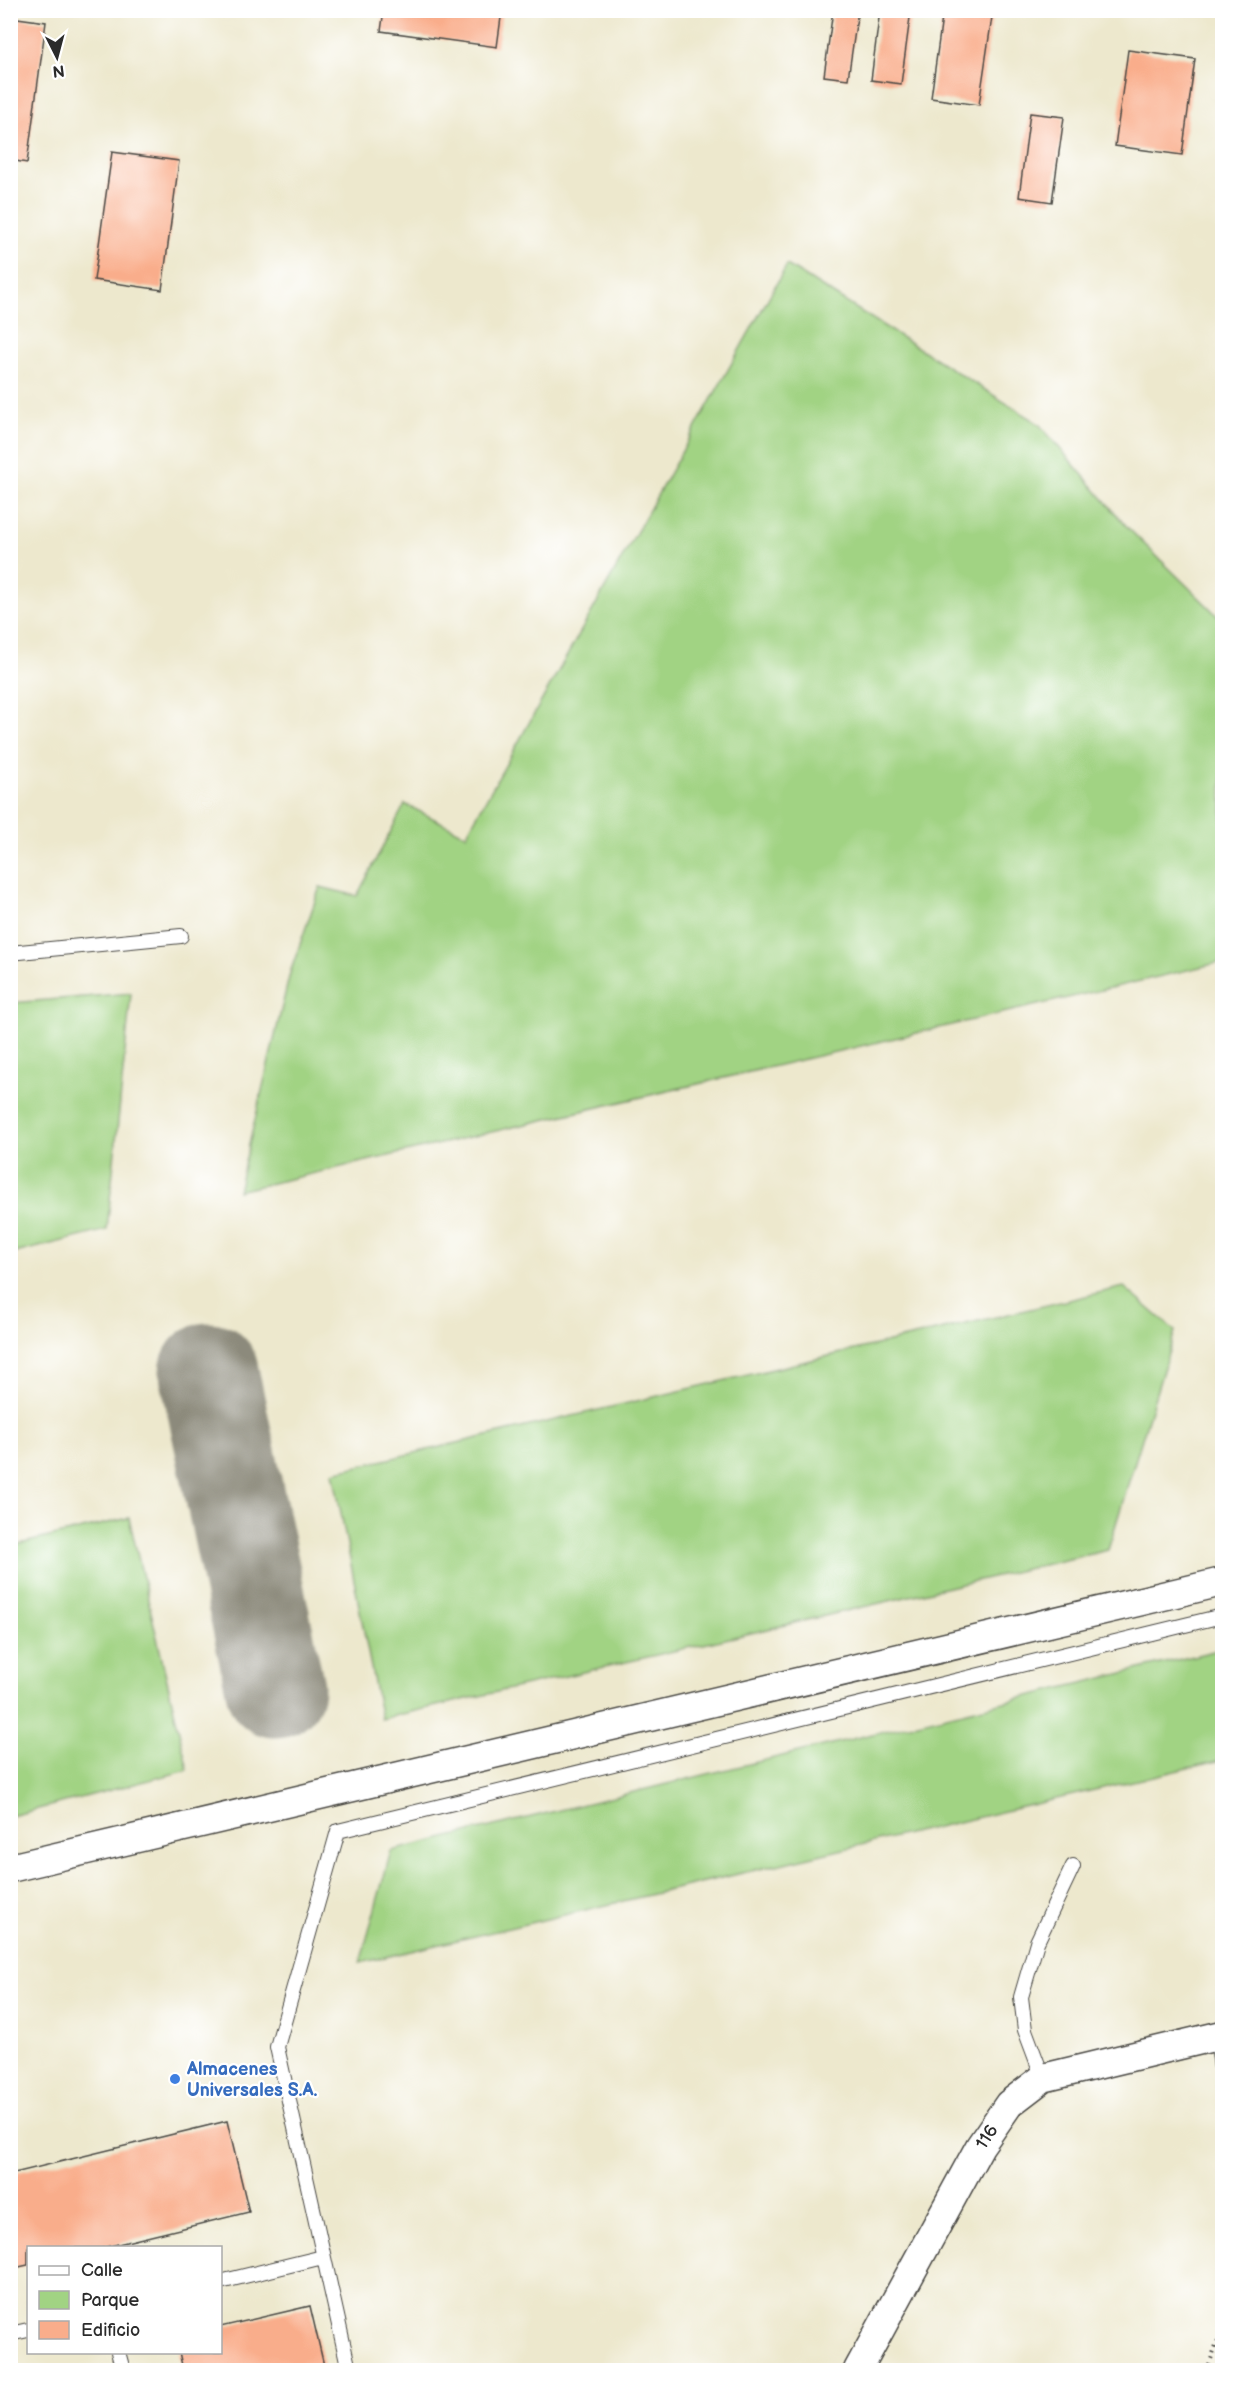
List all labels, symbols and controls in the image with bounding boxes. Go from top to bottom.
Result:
north arrow [27,27,87,87]
text: N [51,60,65,81]
place label: Almacenes Universales S.A. [186,2059,318,2101]
marker: Almacenes Universales S.A. [168,2072,182,2086]
street label: 116 [971,2121,1003,2153]
legend [27,2246,222,2354]
text: Calle [81,2260,123,2281]
text: Parque [81,2290,139,2311]
text: Edificio [81,2320,140,2341]

